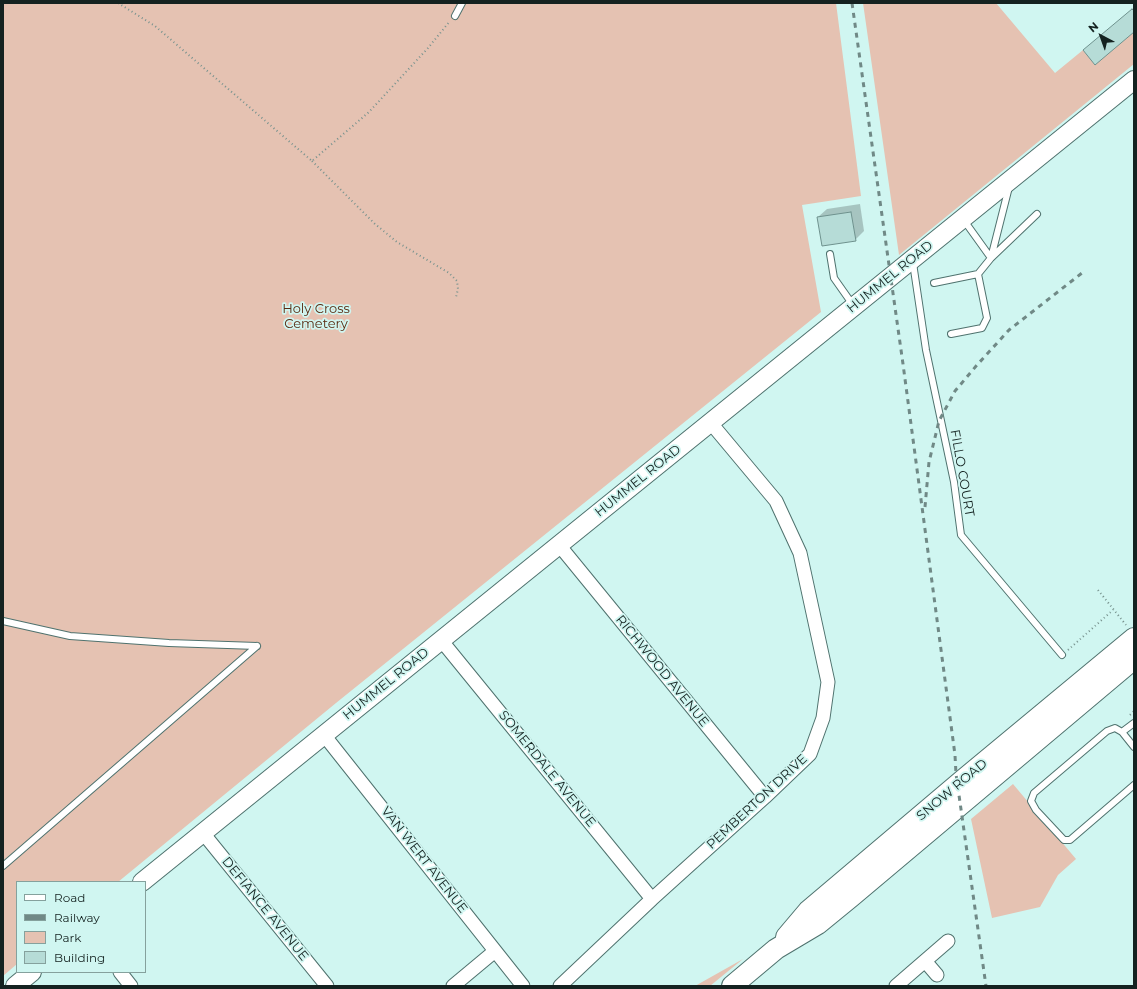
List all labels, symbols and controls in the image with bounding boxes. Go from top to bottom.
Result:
north arrow [1081,16,1121,56]
text: N [1085,19,1101,35]
street label: HUMMEL ROAD [844,238,936,316]
park label: Holy Cross Cemetery [282,301,350,332]
street label: FILLO COURT [947,428,977,518]
street label: HUMMEL ROAD [592,442,684,520]
street label: RICHWOOD AVENUE [612,612,712,730]
street label: HUMMEL ROAD [340,645,432,723]
street label: SOMERDALE AVENUE [495,708,599,830]
street label: PEMBERTON DRIVE [704,751,810,853]
street label: SNOW ROAD [914,756,990,824]
street label: VAN WERT AVENUE [378,804,470,916]
street label: DEFIANCE AVENUE [218,854,312,964]
legend [16,881,146,973]
text: Road [54,890,85,905]
text: Railway [54,910,100,925]
text: Park [54,930,81,945]
text: Building [54,950,105,965]

